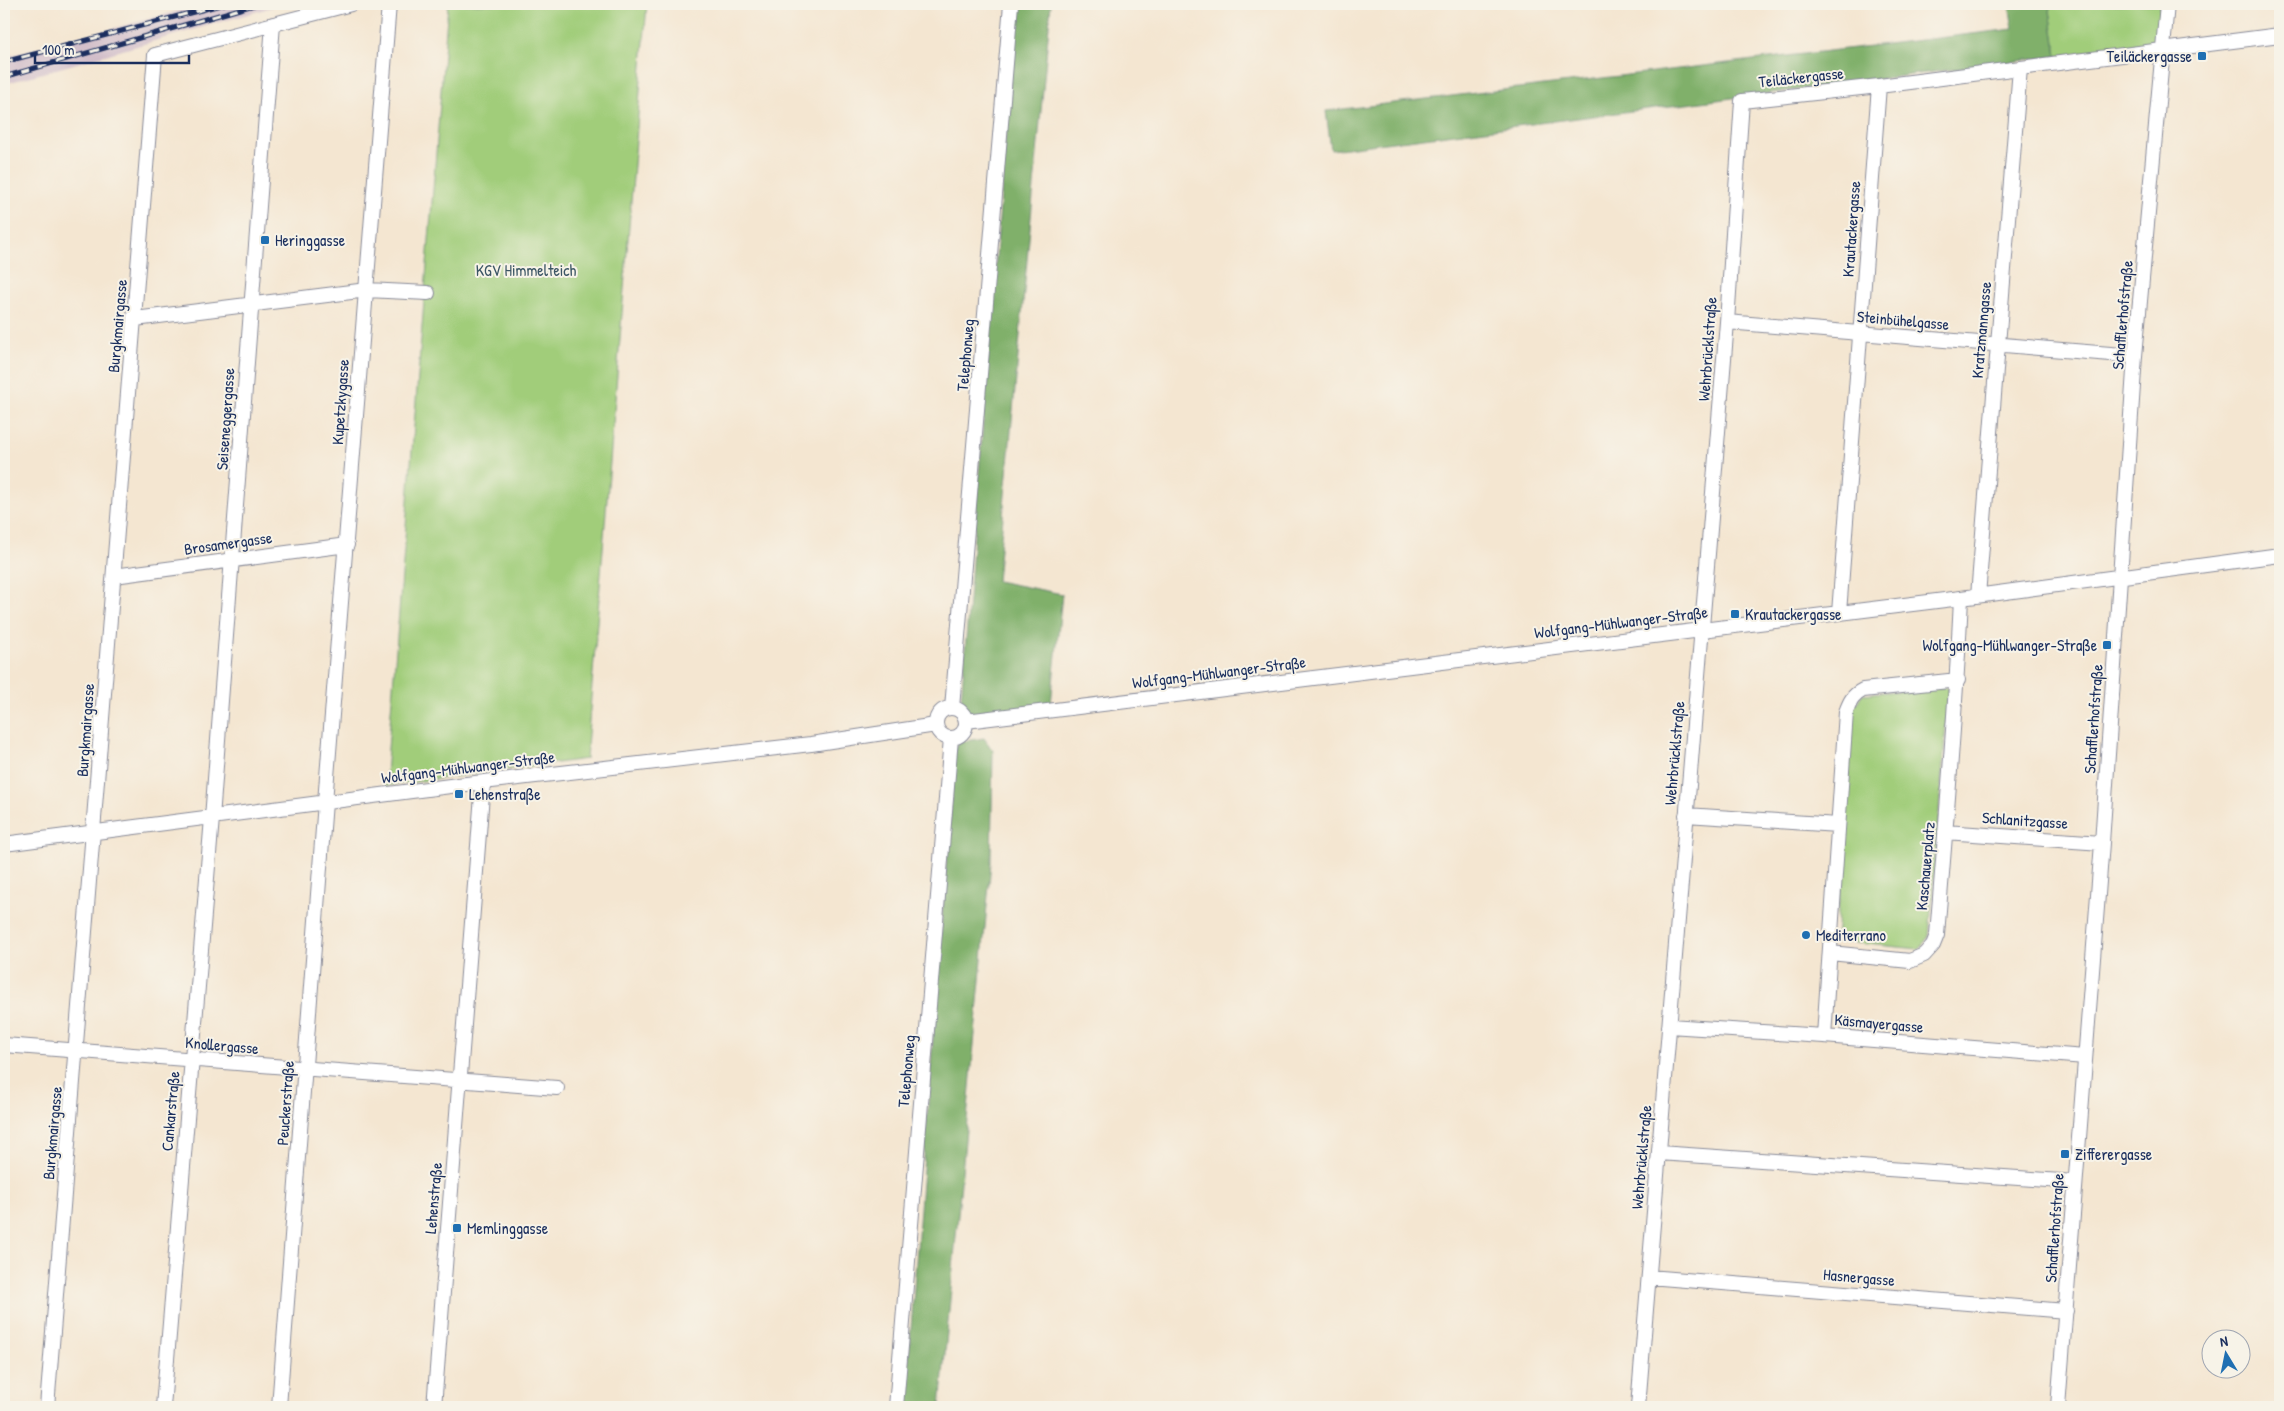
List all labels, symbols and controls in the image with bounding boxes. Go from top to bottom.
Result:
scale bar [35,32,189,64]
text: 100 m [42,39,75,60]
place label: Teiläckergasse [2107,45,2193,67]
marker: Teiläckergasse [2196,50,2208,62]
street label: Teiläckergasse [1757,62,1845,92]
street label: Krautackergasse [1837,180,1865,278]
place label: Heringgasse [275,229,346,251]
marker: Heringgasse [259,234,271,246]
park label: KGV Himmelteich [476,259,577,281]
street label: Schafflerhofstraße [2106,259,2138,371]
street label: Burgkmairgasse [102,278,132,373]
street label: Kratzmanngasse [1966,280,1996,379]
street label: Wehrbrücklstraße [1692,296,1722,402]
street label: Steinbühelgasse [1856,305,1951,335]
street label: Telephonweg [951,318,979,392]
street label: Kupetzkygasse [326,358,354,446]
street label: Seiseneggergasse [210,367,240,471]
street label: Brosamergasse [183,526,274,560]
street label: Wolfgang-Mühlwanger-Straße [1533,600,1710,644]
place label: Krautackergasse [1745,603,1842,625]
marker: Krautackergasse [1729,608,1741,620]
place label: Wolfgang-Mühlwanger-Straße [1922,634,2098,656]
marker: Wolfgang-Mühlwanger-Straße [2101,639,2113,651]
street label: Wolfgang-Mühlwanger-Straße [1131,650,1308,694]
street label: Schafflerhofstraße [2078,663,2108,774]
street label: Burgkmairgasse [71,682,99,777]
street label: Wehrbrücklstraße [1658,699,1690,806]
street label: Wolfgang-Mühlwanger-Straße [380,745,557,789]
place label: Lehenstraße [469,783,541,805]
marker: Lehenstraße [453,788,465,800]
street label: Schlanitzgasse [1981,806,2069,834]
street label: Kaschauerplatz [1910,821,1940,911]
place label: Mediterrano [1816,924,1886,946]
marker: Mediterrano [1800,929,1812,941]
street label: Käsmayergasse [1834,1008,1925,1038]
street label: Knollergasse [184,1031,260,1059]
street label: Telephonweg [892,1034,920,1108]
street label: Peuckerstraße [271,1059,299,1146]
street label: Cankarstraße [156,1069,185,1152]
street label: Burgkmairgasse [37,1085,67,1180]
street label: Wehrbrücklstraße [1625,1103,1657,1210]
place label: Zifferergasse [2075,1143,2153,1165]
marker: Zifferergasse [2059,1148,2071,1160]
street label: Lehenstraße [419,1161,447,1235]
street label: Schafflerhofstraße [2039,1172,2069,1283]
place label: Memlinggasse [467,1217,549,1239]
marker: Memlinggasse [451,1222,463,1234]
street label: Hasnergasse [1822,1263,1896,1291]
north arrow [2202,1328,2252,1378]
text: N [2218,1331,2230,1351]

